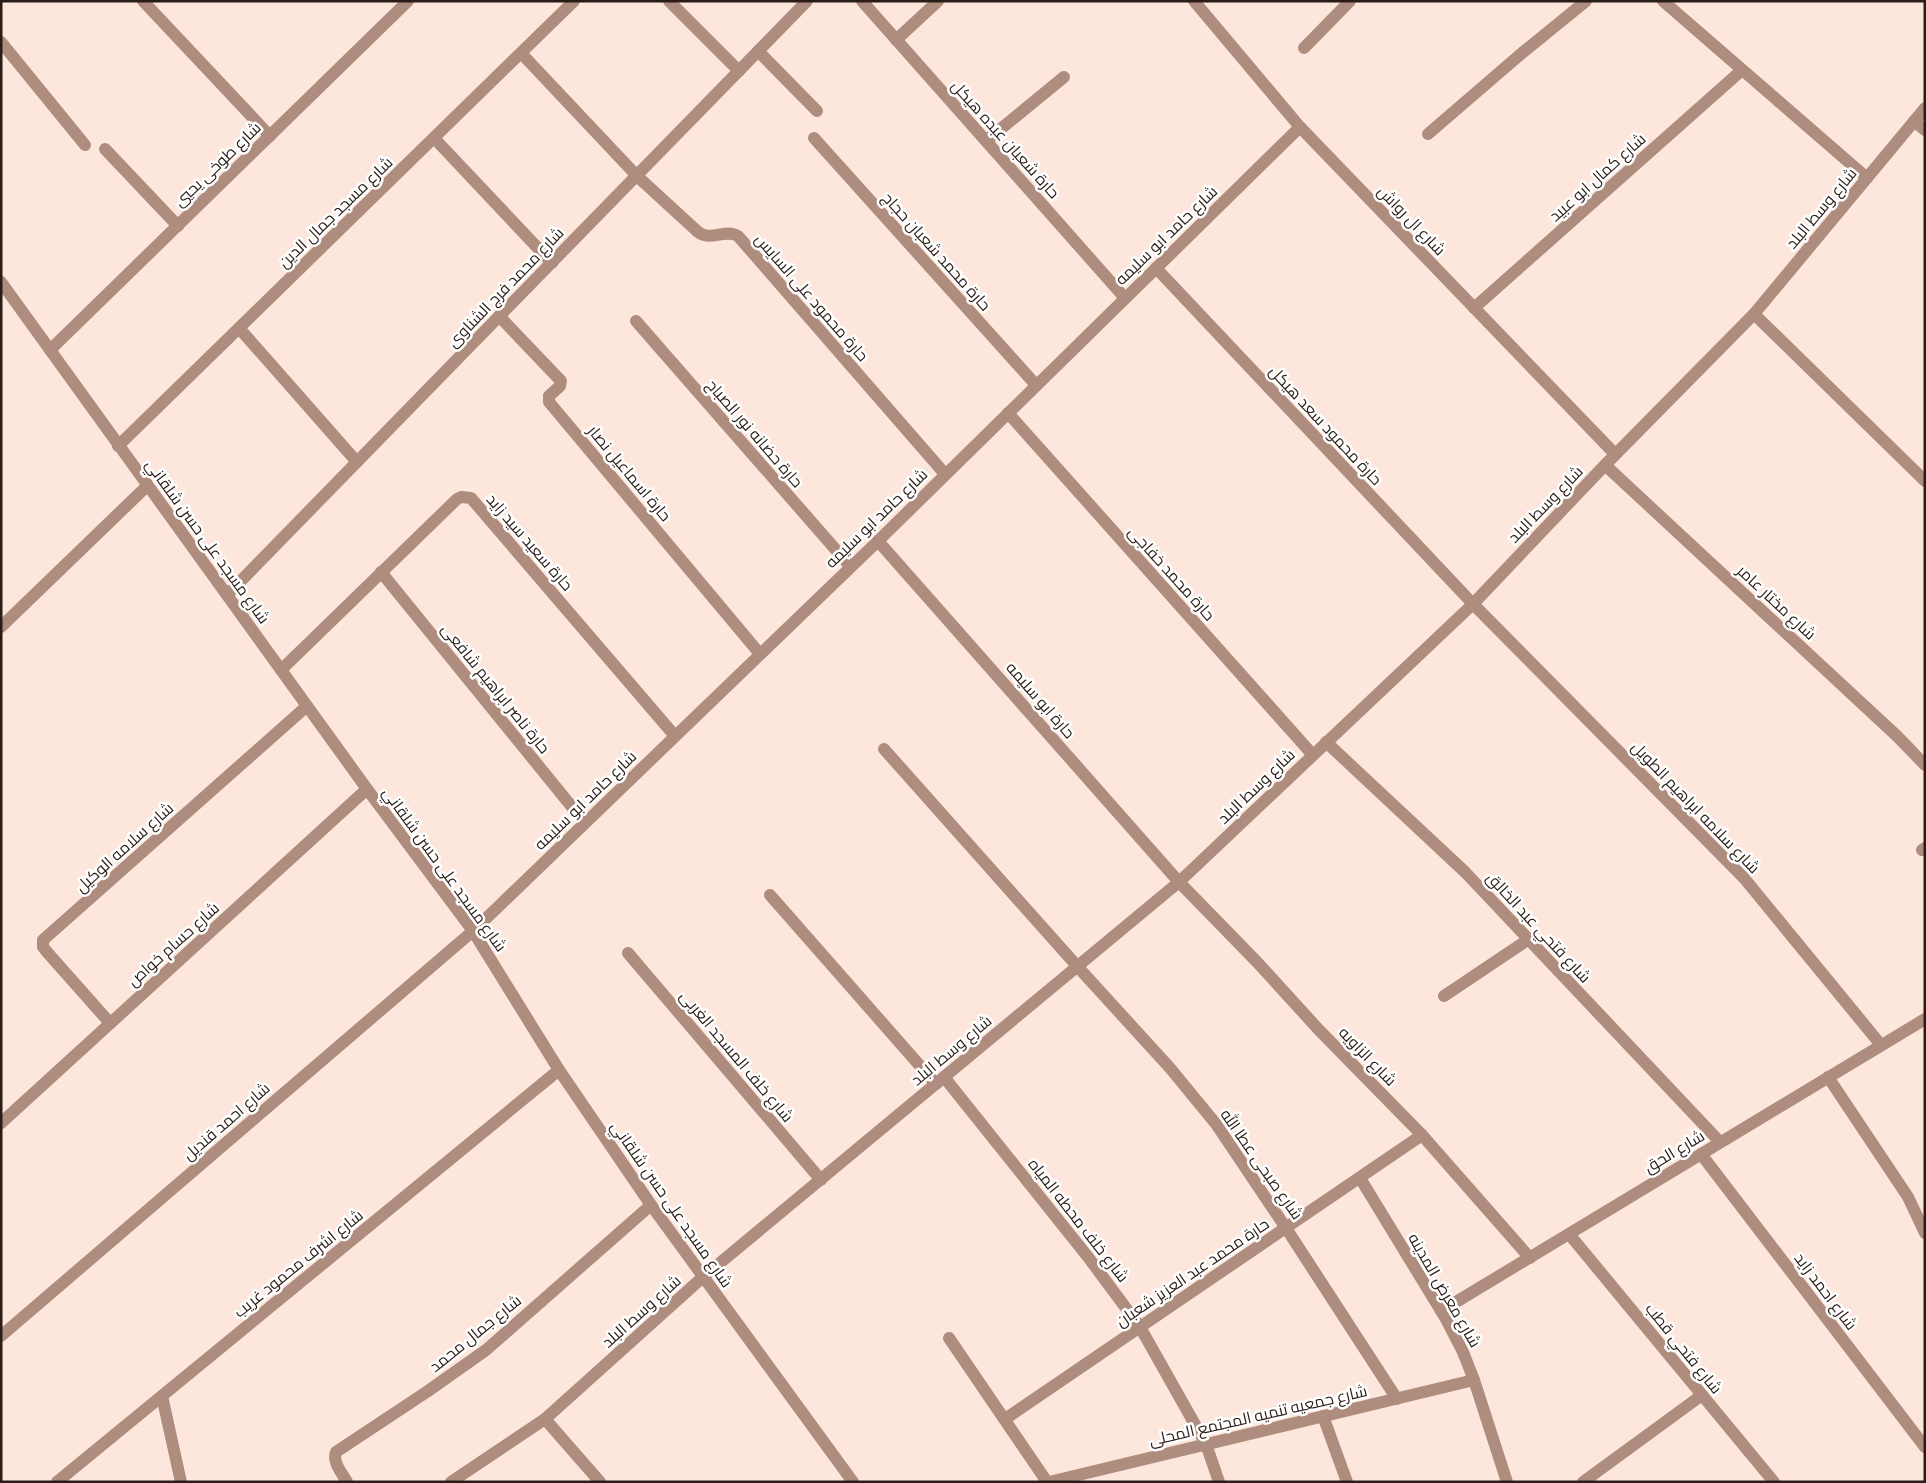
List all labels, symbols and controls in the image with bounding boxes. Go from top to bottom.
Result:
street label: حارة شعبان عبده هيكل [944,72,1068,206]
street label: شارع طوخى يحيي [166,114,268,214]
street label: شارع كمال ابو عبيد [1541,125,1653,229]
street label: شارع مسجد جمال الدين [270,149,400,275]
street label: شارع وسط البلد [1777,160,1865,256]
street label: شارع حامد ابو سليمه [1107,177,1225,293]
street label: شارع ال رواش [1370,177,1454,263]
street label: حارة محمد شعبان حجاج [875,184,999,318]
street label: شارع محمد فرج الشناوى [439,219,571,355]
street label: حارة محمود على السايس [747,226,877,368]
street label: حارة محمود سعد هيكل [1262,358,1390,492]
street label: حارة حضانه نور الصباح [699,371,811,495]
street label: حارة اسماعيل نصار [579,417,680,528]
street label: شارع مسجد على حسن شلقاني [137,452,279,630]
street label: شارع وسط البلد [1500,458,1590,550]
street label: شارع حامد ابو سليمه [817,460,935,576]
street label: حارة سعيد سيد زايد [479,486,581,598]
street label: حارة محمد خفاجى [1121,518,1223,628]
street label: شارع مختار عامر [1729,556,1824,647]
street label: حارة ناصر ابراهيم شافعى [433,616,559,760]
street label: حارة ابو سليمه [999,654,1083,746]
street label: شارع سلامه ابراهيم الطويل [1624,733,1768,881]
street label: شارع وسط البلد [1210,741,1302,831]
street label: شارع حامد ابو سليمه [526,742,644,858]
street label: شارع مسجد على حسن شلقاني [374,780,516,958]
street label: شارع سلامه الوكيل [67,794,181,900]
street label: شارع فتحي عبد الخالق [1479,864,1599,990]
street label: شارع حسام خواص [120,894,226,994]
street label: شارع خلف المسجد الغربى [672,983,802,1129]
street label: شارع وسط البلد [903,1006,999,1094]
street label: شارع الزاويه [1331,1019,1405,1093]
street label: شارع احمد قنديل [175,1074,277,1168]
street label: شارع صبحى عطا الله [1212,1102,1312,1226]
street label: شارع مسجد على حسن شلقاني [603,1114,741,1294]
street label: شارع الحق [1637,1121,1711,1181]
street label: شارع خلف محطه المياه [1020,1151,1138,1289]
street label: شارع اشرف محمود غريب [226,1201,370,1325]
street label: حارة محمد عبد العزيز شعبان [1109,1209,1275,1335]
street label: شارع معرض المدينه [1400,1227,1490,1353]
street label: شارع احمد زايد [1786,1245,1866,1337]
street label: شارع وسط البلد [594,1267,688,1355]
street label: شارع جمال محمد [422,1286,528,1380]
street label: شارع فتحي قطب [1637,1295,1731,1401]
street label: شارع جمعيه تنميه المجتمع المحلى [1146,1375,1370,1455]

